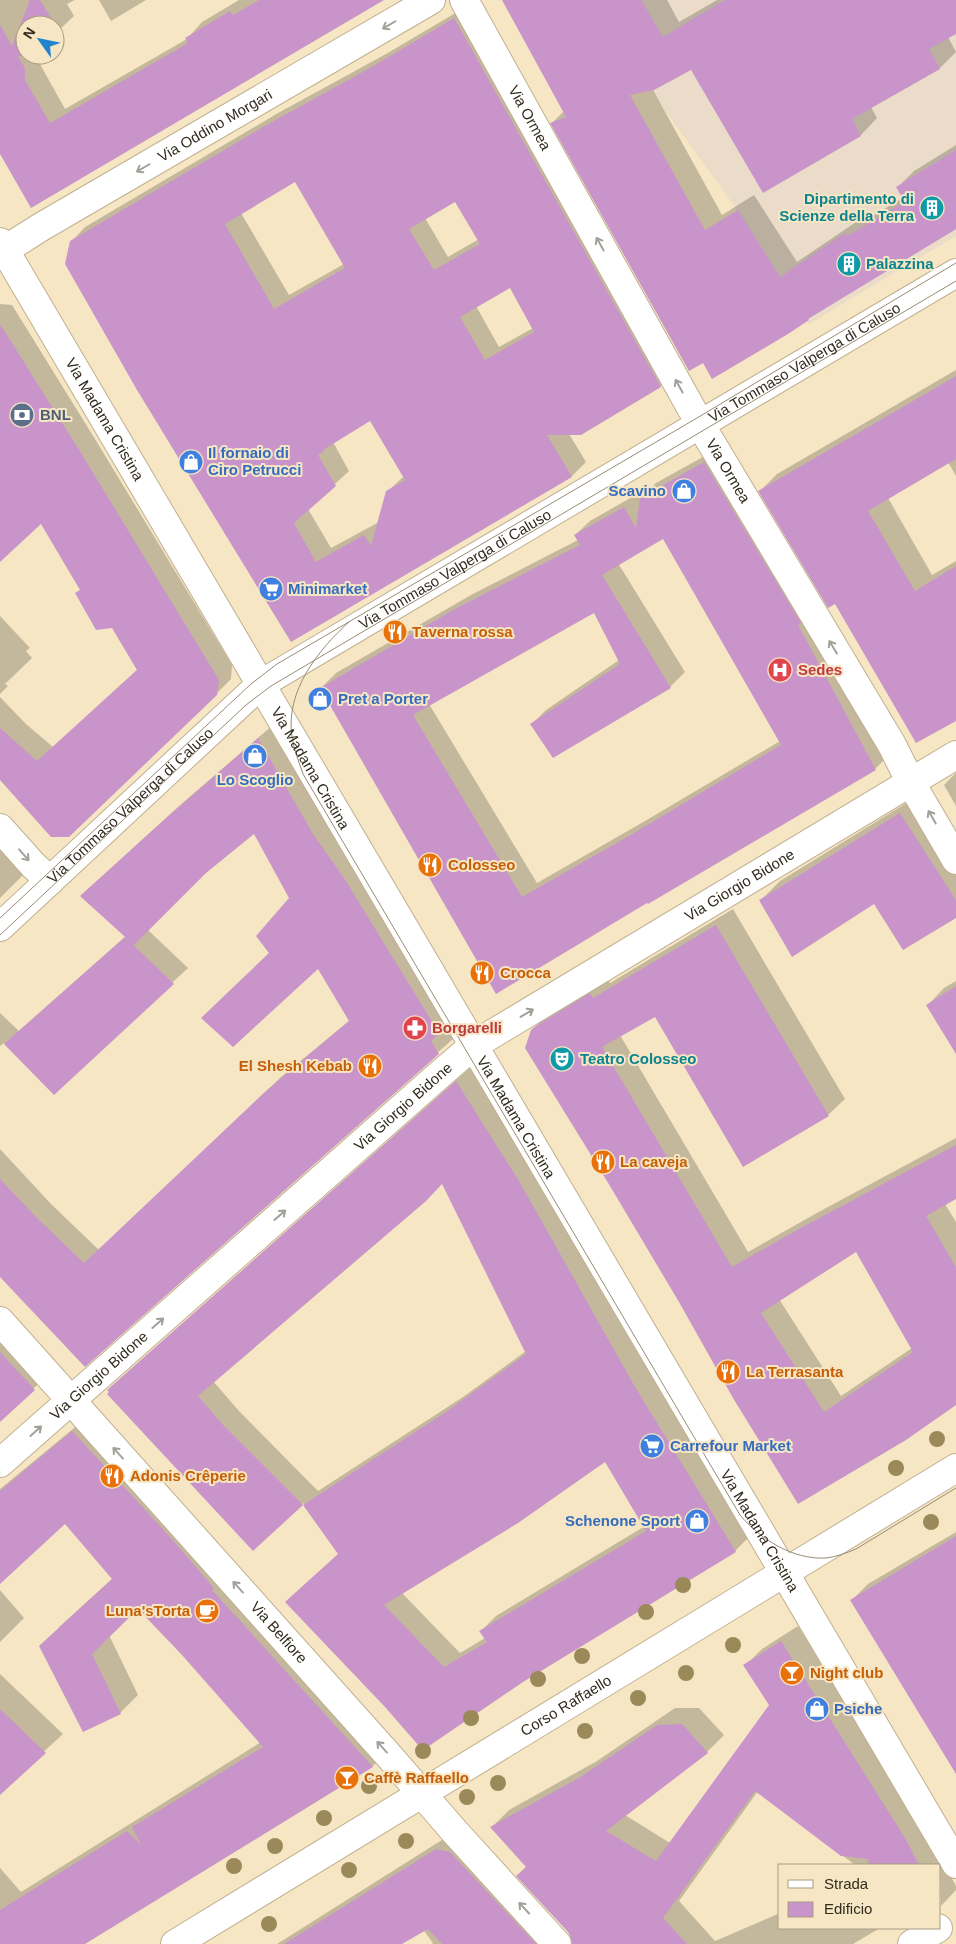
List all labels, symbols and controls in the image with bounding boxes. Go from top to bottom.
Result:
north arrow [15,15,65,65]
one-way arrow [383,20,397,30]
text: N [20,24,39,42]
street label: Via Ormea [505,82,555,154]
street label: Via Oddino Morgari [155,85,275,165]
one-way arrow [136,163,150,173]
place label: Dipartimento di Scienze della Terra [779,190,915,224]
building icon: Dipartimento di Scienze della Terra [919,195,945,221]
one-way arrow [595,237,605,252]
building icon: Palazzina [836,251,862,277]
place label: Palazzina [866,255,934,272]
street label: Via Tommaso Valperga di Caluso [705,299,903,426]
street label: Via Madama Cristina [62,355,148,484]
one-way arrow [674,379,683,394]
bank icon: BNL [9,402,35,428]
place label: BNL [40,406,71,423]
street label: Via Ormea [703,436,755,506]
place label: Il fornaio di Ciro Petrucci [208,444,301,478]
shop icon: Il fornaio di Ciro Petrucci [178,449,204,475]
shop icon: Scavino [671,478,697,504]
place label: Scavino [608,482,666,499]
street label: Via Tommaso Valperga di Caluso [356,505,554,632]
supermarket icon: Minimarket [258,576,284,602]
place label: Minimarket [288,580,367,597]
restaurant icon: Taverna rossa [382,619,408,645]
place label: Taverna rossa [412,623,513,640]
one-way arrow [827,640,837,654]
hospital icon: Sedes [767,657,793,683]
place label: Sedes [798,661,842,678]
shop icon: Pret a Porter [307,686,333,712]
place label: Pret a Porter [338,690,428,707]
street label: Via Madama Cristina [268,704,354,833]
street label: Via Tommaso Valperga di Caluso [44,724,216,887]
shop icon: Lo Scoglio [242,743,268,769]
place label: Lo Scoglio [217,771,293,788]
one-way arrow [927,810,937,825]
street label: Via Giorgio Bidone [681,845,797,924]
one-way arrow [18,848,29,861]
restaurant icon: Colosseo [417,852,443,878]
place label: Colosseo [448,856,516,873]
restaurant icon: Crocca [469,960,495,986]
place label: Crocca [500,964,552,981]
one-way arrow [519,1007,533,1017]
pharmacy icon: Borgarelli [402,1015,428,1041]
place label: Borgarelli [432,1019,502,1036]
theatre icon: Teatro Colosseo [549,1046,575,1072]
place label: Teatro Colosseo [580,1050,696,1067]
restaurant icon: El Shesh Kebab [357,1053,383,1079]
street label: Via Madama Cristina [474,1053,559,1182]
place label: El Shesh Kebab [239,1057,352,1074]
street label: Via Giorgio Bidone [350,1059,455,1154]
restaurant icon: La caveja [590,1149,616,1175]
place label: La caveja [620,1153,688,1170]
one-way arrow [273,1209,286,1221]
one-way arrow [151,1317,164,1328]
street label: Via Giorgio Bidone [46,1328,151,1423]
restaurant icon: La Terrasanta [715,1359,741,1385]
place label: La Terrasanta [746,1363,844,1380]
one-way arrow [30,1425,43,1437]
supermarket icon: Carrefour Market [639,1433,665,1459]
place label: Carrefour Market [670,1437,791,1454]
one-way arrow [112,1447,124,1460]
restaurant icon: Adonis Crêperie [99,1463,125,1489]
street label: Via Madama Cristina [717,1466,803,1595]
place label: Adonis Crêperie [130,1467,246,1484]
shop icon: Schenone Sport [684,1508,710,1534]
place label: Schenone Sport [565,1512,680,1529]
one-way arrow [232,1581,244,1594]
cafe icon: Luna'sTorta [194,1598,220,1624]
street label: Via Belfiore [247,1598,311,1666]
place label: Luna'sTorta [106,1602,191,1619]
bar icon: Night club [779,1660,805,1686]
place label: Night club [810,1664,883,1681]
street label: Corso Raffaello [517,1671,614,1739]
shop icon: Psiche [804,1696,830,1722]
place label: Psiche [834,1700,882,1717]
one-way arrow [376,1741,388,1754]
bar icon: Caffè Raffaello [334,1765,360,1791]
place label: Caffè Raffaello [364,1769,469,1786]
legend [778,1864,941,1929]
text: Strada [824,1875,869,1892]
text: Edificio [824,1900,872,1917]
one-way arrow [518,1902,530,1915]

